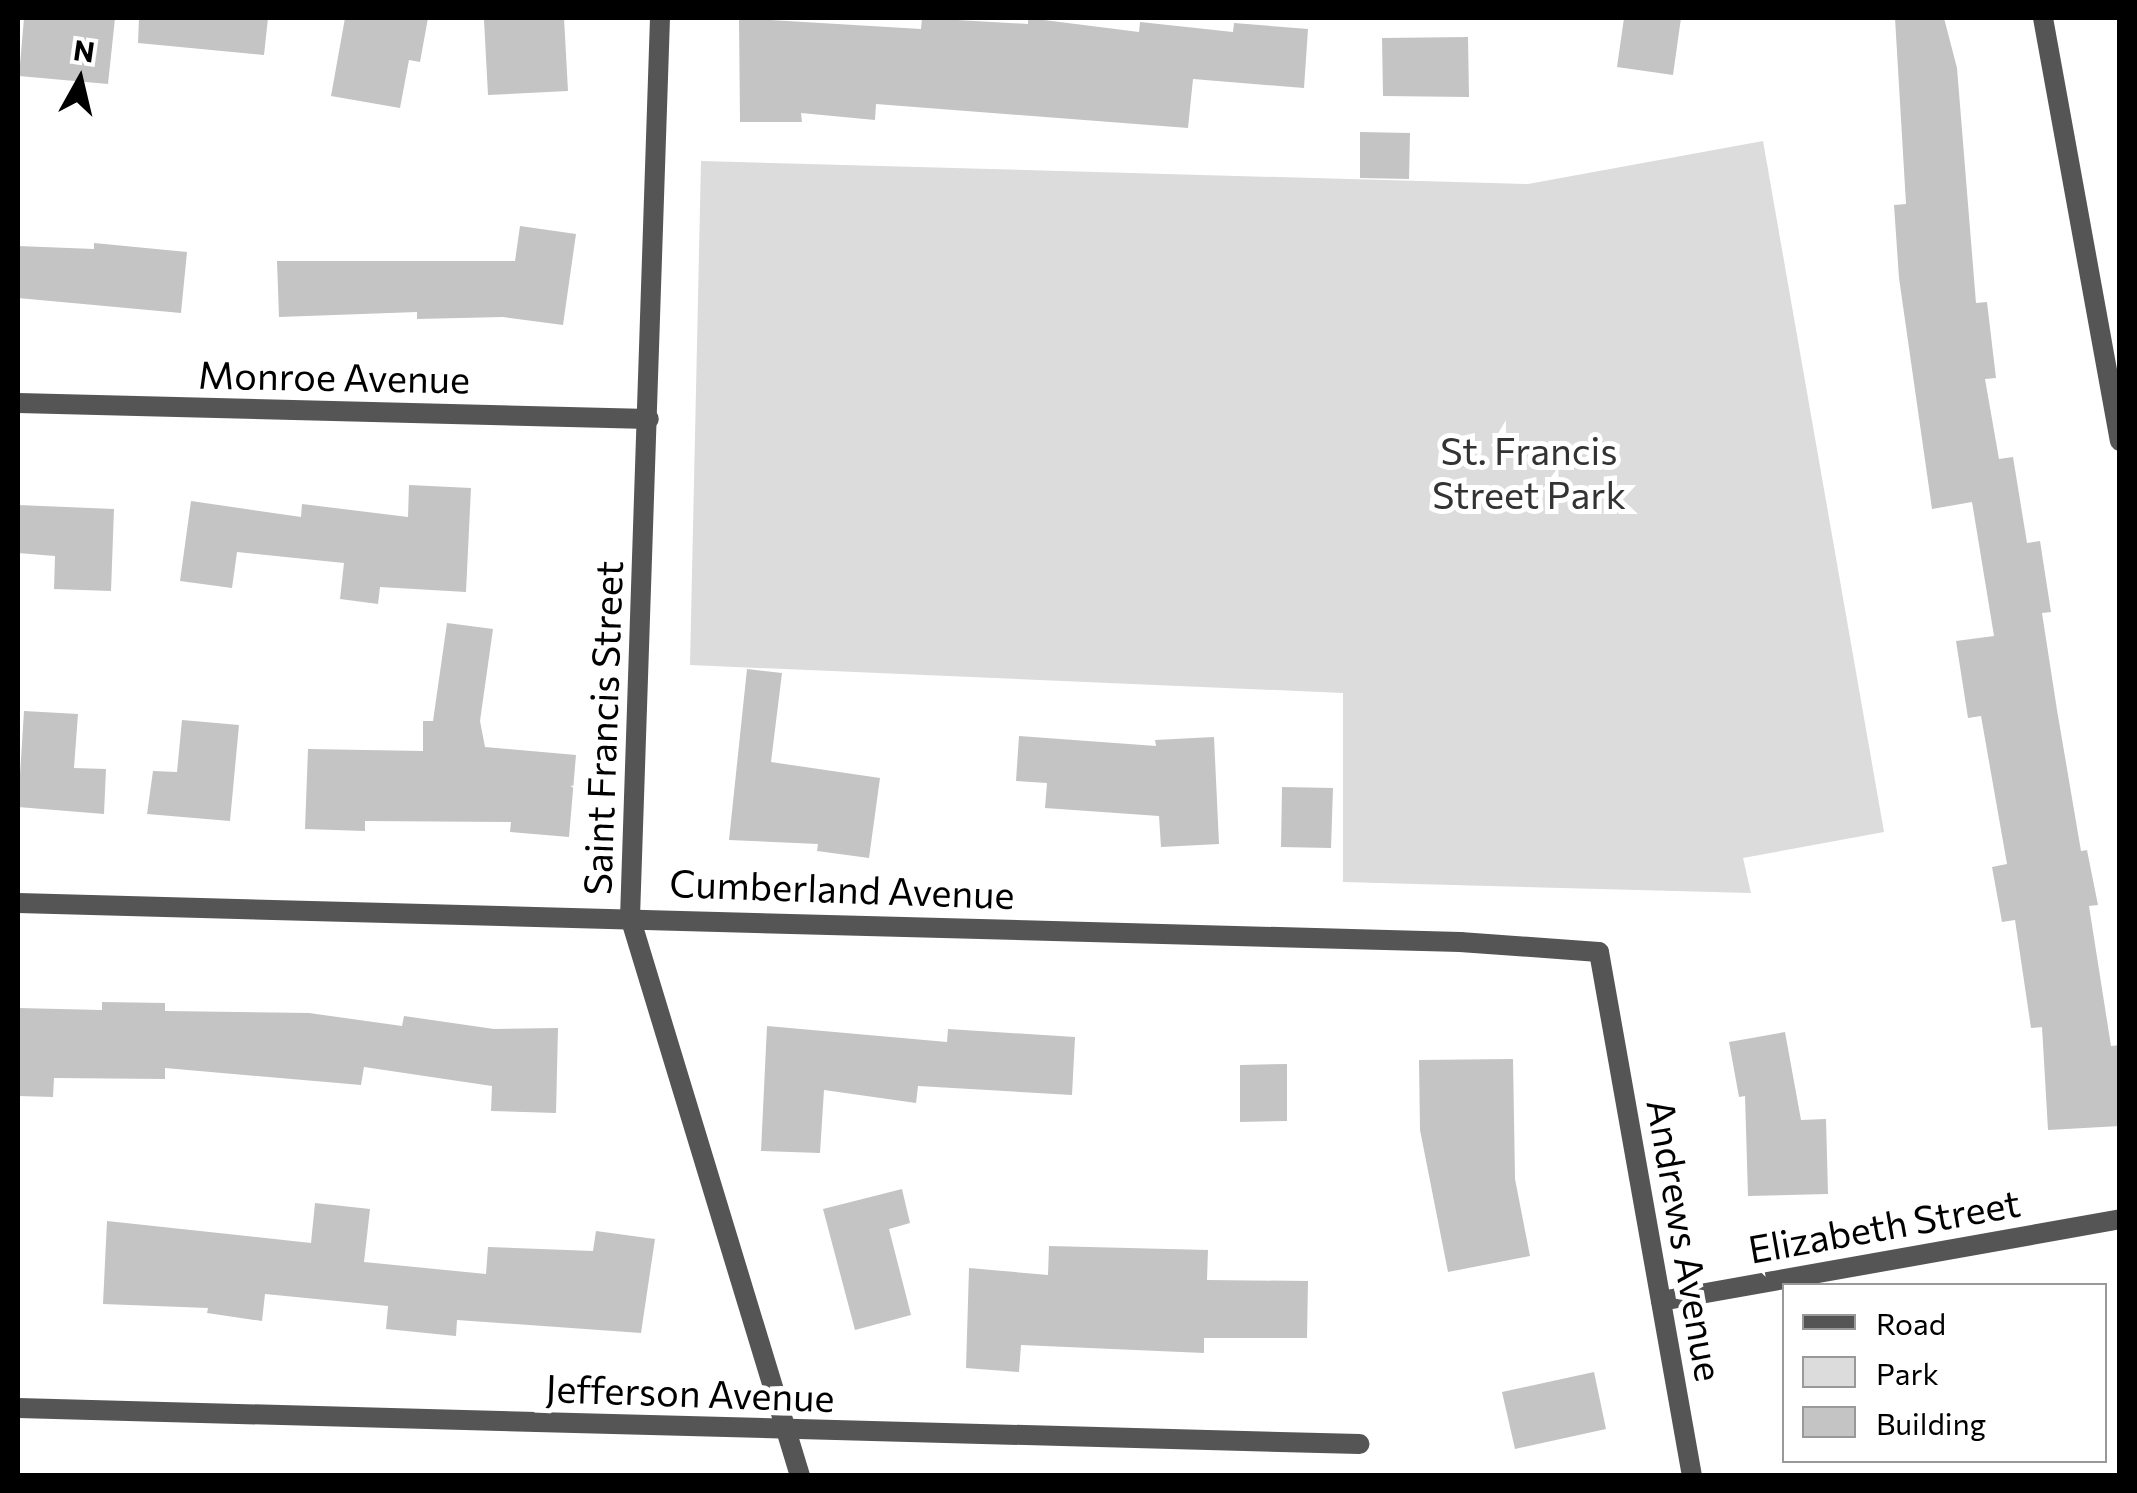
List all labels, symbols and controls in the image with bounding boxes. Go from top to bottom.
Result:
north arrow [30,30,130,130]
text: N [71,32,97,69]
street label: Monroe Avenue [198,351,470,401]
park label: St. Francis Street Park [1432,427,1626,516]
street label: Saint Francis Street [573,560,631,896]
street label: Cumberland Avenue [669,859,1015,917]
street label: Andrews Avenue [1639,1095,1733,1385]
street label: Elizabeth Street [1745,1179,2023,1271]
legend [1782,1283,2107,1463]
text: Road [1876,1304,1946,1341]
text: Park [1876,1354,1939,1391]
street label: Jefferson Avenue [545,1364,835,1420]
text: Building [1876,1404,1986,1441]

